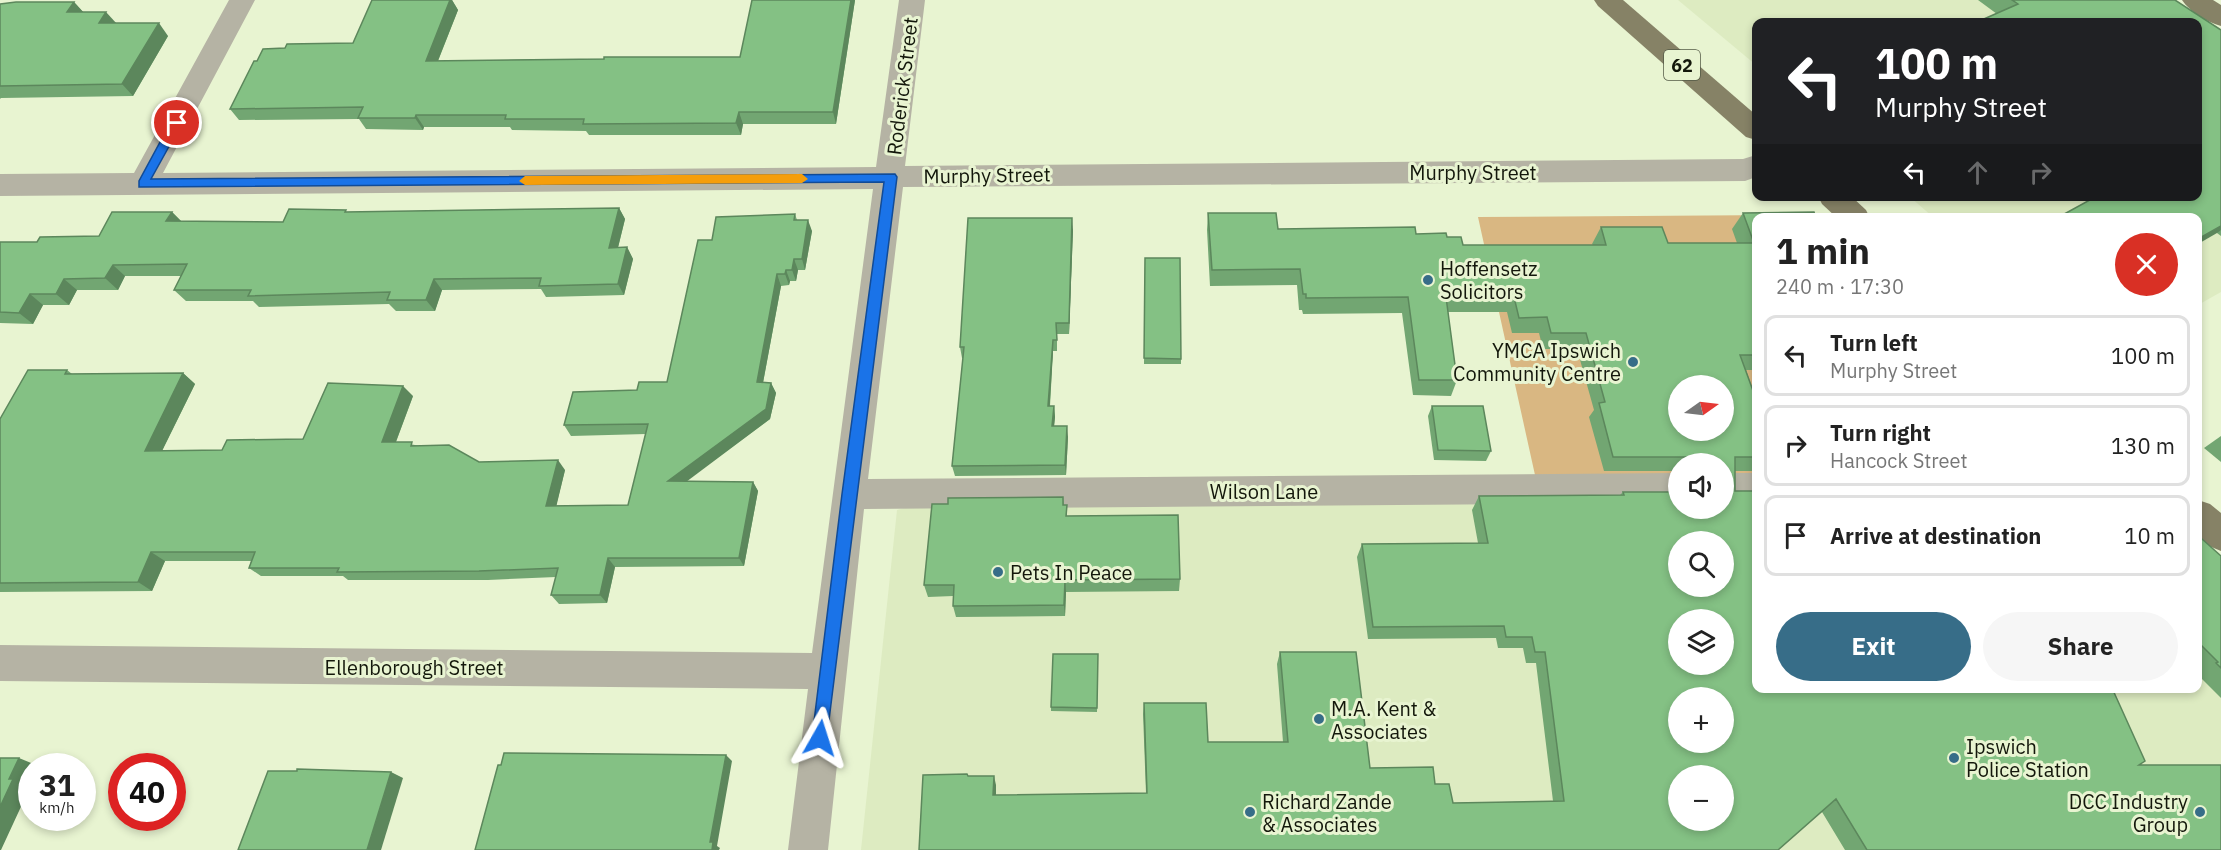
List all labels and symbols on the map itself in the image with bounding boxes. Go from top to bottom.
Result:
street label: Roderick Street [880,15,924,157]
road number: 62 [1664,50,1700,80]
pin [151,97,202,148]
street label: Murphy Street [1409,159,1537,186]
street label: Murphy Street [923,160,1051,190]
place label: Hoffensetz Solicitors [1440,255,1537,305]
marker: Hoffensetz Solicitors [1421,273,1435,287]
place label: YMCA Ipswich Community Centre [1453,337,1621,387]
marker: YMCA Ipswich Community Centre [1626,355,1640,369]
north arrow [1668,375,1734,441]
street label: Wilson Lane [1210,478,1318,505]
place label: Pets In Peace [1010,559,1133,586]
marker: Pets In Peace [991,565,1005,579]
street label: Ellenborough Street [325,654,503,681]
place label: M.A. Kent & Associates [1331,695,1437,745]
position arrow [788,706,852,770]
marker: M.A. Kent & Associates [1312,712,1326,726]
place label: Ipswich Police Station [1966,733,2089,783]
marker: Ipswich Police Station [1947,751,1961,765]
speed limit sign: 40 [108,753,186,831]
place label: Richard Zande & Associates [1262,788,1392,838]
place label: DCC Industry Group [2069,788,2188,838]
marker: Richard Zande & Associates [1243,805,1257,819]
marker: DCC Industry Group [2193,805,2207,819]

